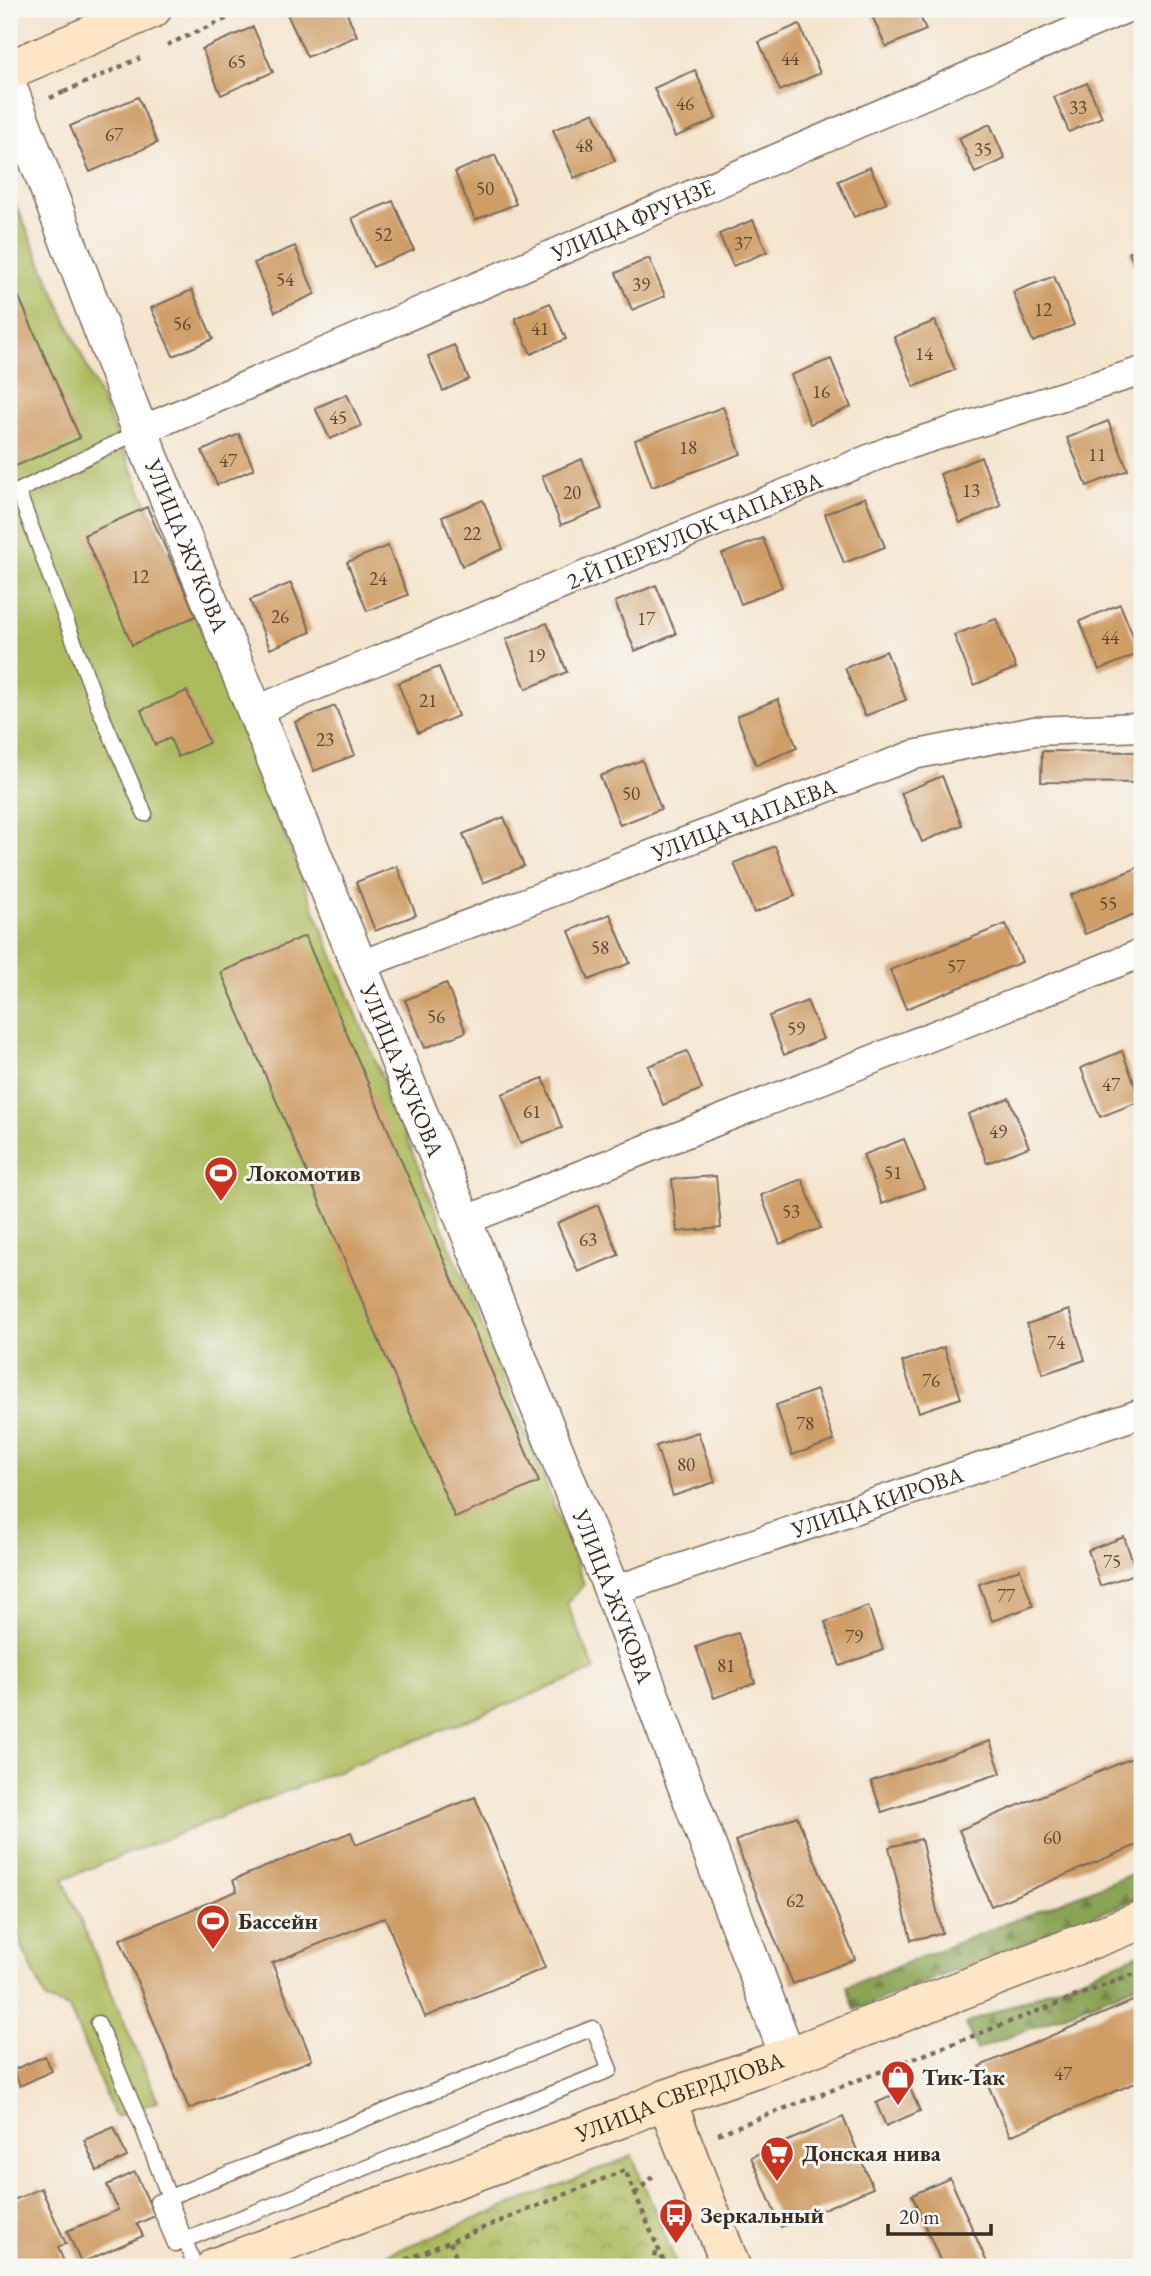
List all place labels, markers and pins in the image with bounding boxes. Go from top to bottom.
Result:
sports icon: Локомотив [202,1154,240,1203]
place label: Локомотив [246,1158,361,1188]
sports icon: Бассейн [194,1902,232,1951]
place label: Бассейн [238,1906,318,1936]
shop icon: Тик-Так [879,2058,917,2107]
place label: Тик-Так [922,2062,1005,2092]
supermarket icon: Донская нива [758,2134,796,2183]
place label: Донская нива [802,2138,942,2168]
bus stop icon: Зеркальный [657,2196,695,2245]
place label: Зеркальный [700,2200,825,2230]

